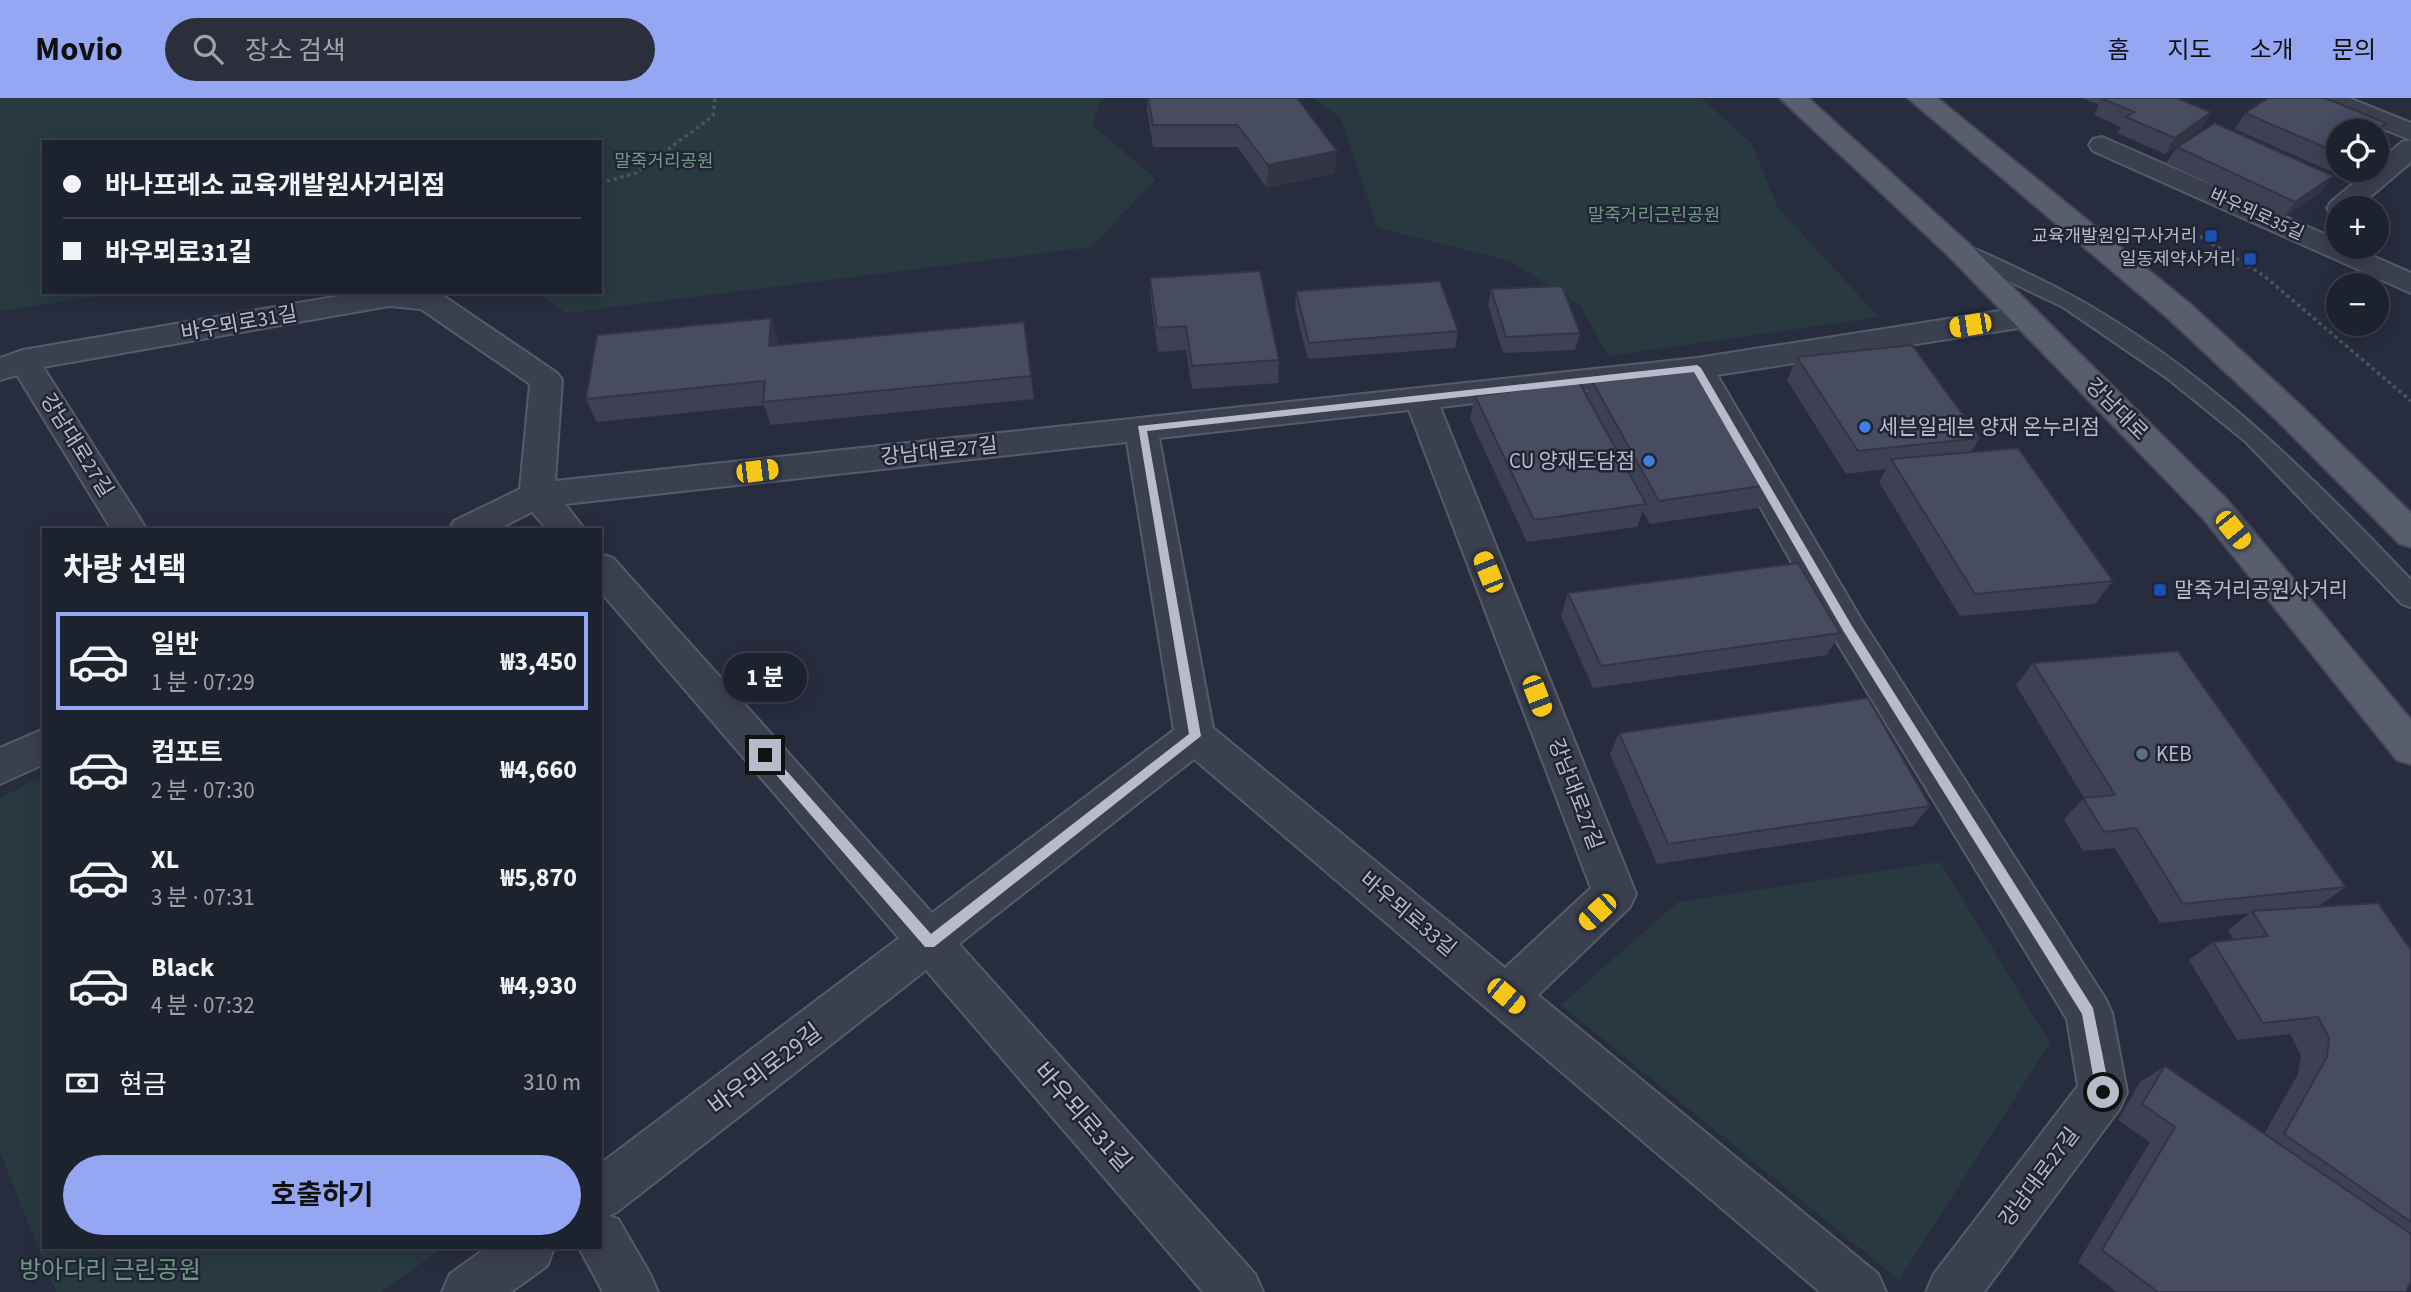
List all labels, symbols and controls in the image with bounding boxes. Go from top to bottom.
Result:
search box [165,18,655,81]
text: Movio [35,26,123,73]
icon: search [189,30,227,68]
text: 장소 검색 [245,32,346,69]
text: 홈 [2107,33,2129,68]
text: 지도 [2167,33,2212,68]
text: 소개 [2250,33,2294,68]
text: 문의 [2332,33,2376,68]
map controls [2326,119,2389,336]
button: locate [2326,119,2389,182]
park label: 말죽거리공원 [614,149,714,174]
text: 바나프레소 교육개발원사거리점 [105,167,445,204]
street label: 바우뫼로35길 [2206,183,2308,246]
button: + [2326,196,2389,259]
park label: 말죽거리근린공원 [1588,203,1720,228]
place label: 교육개발원입구사거리 [2031,224,2197,249]
marker: 교육개발원입구사거리 [2203,228,2219,244]
text: 바우뫼로31길 [105,234,252,271]
place label: 일동제약사거리 [2120,247,2236,272]
marker: 일동제약사거리 [2242,251,2258,267]
button: − [2326,273,2389,336]
street label: 바우뫼로31길 [179,298,299,348]
car [1948,311,1993,339]
street label: 강남대로 [2079,371,2155,447]
street label: 강남대로27길 [33,387,121,503]
place label: 세븐일레븐 양재 온누리점 [1879,412,2100,442]
marker: 세븐일레븐 양재 온누리점 [1857,419,1873,435]
street label: 강남대로27길 [879,430,999,472]
place label: CU 양재도담점 [1509,446,1635,476]
marker: CU 양재도담점 [1641,453,1657,469]
car [735,458,780,484]
car [2212,507,2255,553]
text: 차량 선택 [63,547,187,593]
car [1471,549,1506,595]
place label: 말죽거리공원사거리 [2174,575,2348,605]
marker: 말죽거리공원사거리 [2152,582,2168,598]
text: 일반 [151,626,199,663]
icon: car [67,630,130,693]
text: ₩3,450 [501,643,577,680]
callout: 1 분 [723,654,807,702]
text: 1 분 [746,661,784,694]
text: 1 분 · 07:29 [151,666,255,699]
car [1520,673,1555,719]
text: 컴포트 [151,734,223,771]
street label: 강남대로27길 [1541,734,1611,854]
icon: car [67,738,130,801]
route end [749,739,781,771]
place label: KEB [2156,739,2192,769]
marker: KEB [2134,746,2150,762]
text: ₩4,660 [501,751,577,788]
text: 2 분 · 07:30 [151,774,255,807]
text: XL [151,841,179,878]
icon: car [67,846,130,909]
text: ₩5,870 [501,859,577,896]
street label: 바우뫼로33길 [1353,865,1463,963]
text: 3 분 · 07:31 [151,881,255,914]
car [1575,890,1620,934]
text: Black [151,949,214,986]
icon: car [67,954,130,1017]
text: ₩4,930 [501,967,577,1004]
car [1484,974,1529,1018]
text: 4 분 · 07:32 [151,989,255,1022]
street label: 바우뫼로29길 [701,1015,829,1124]
street label: 바우뫼로31길 [1025,1055,1140,1179]
icon: cash [63,1064,101,1102]
text: 현금 [119,1066,167,1103]
text: 310 m [523,1066,581,1099]
route start [2087,1076,2119,1108]
street label: 강남대로27길 [1992,1121,2086,1233]
button: 호출하기 [63,1155,581,1235]
park label: 방아다리 근린공원 [19,1253,201,1288]

